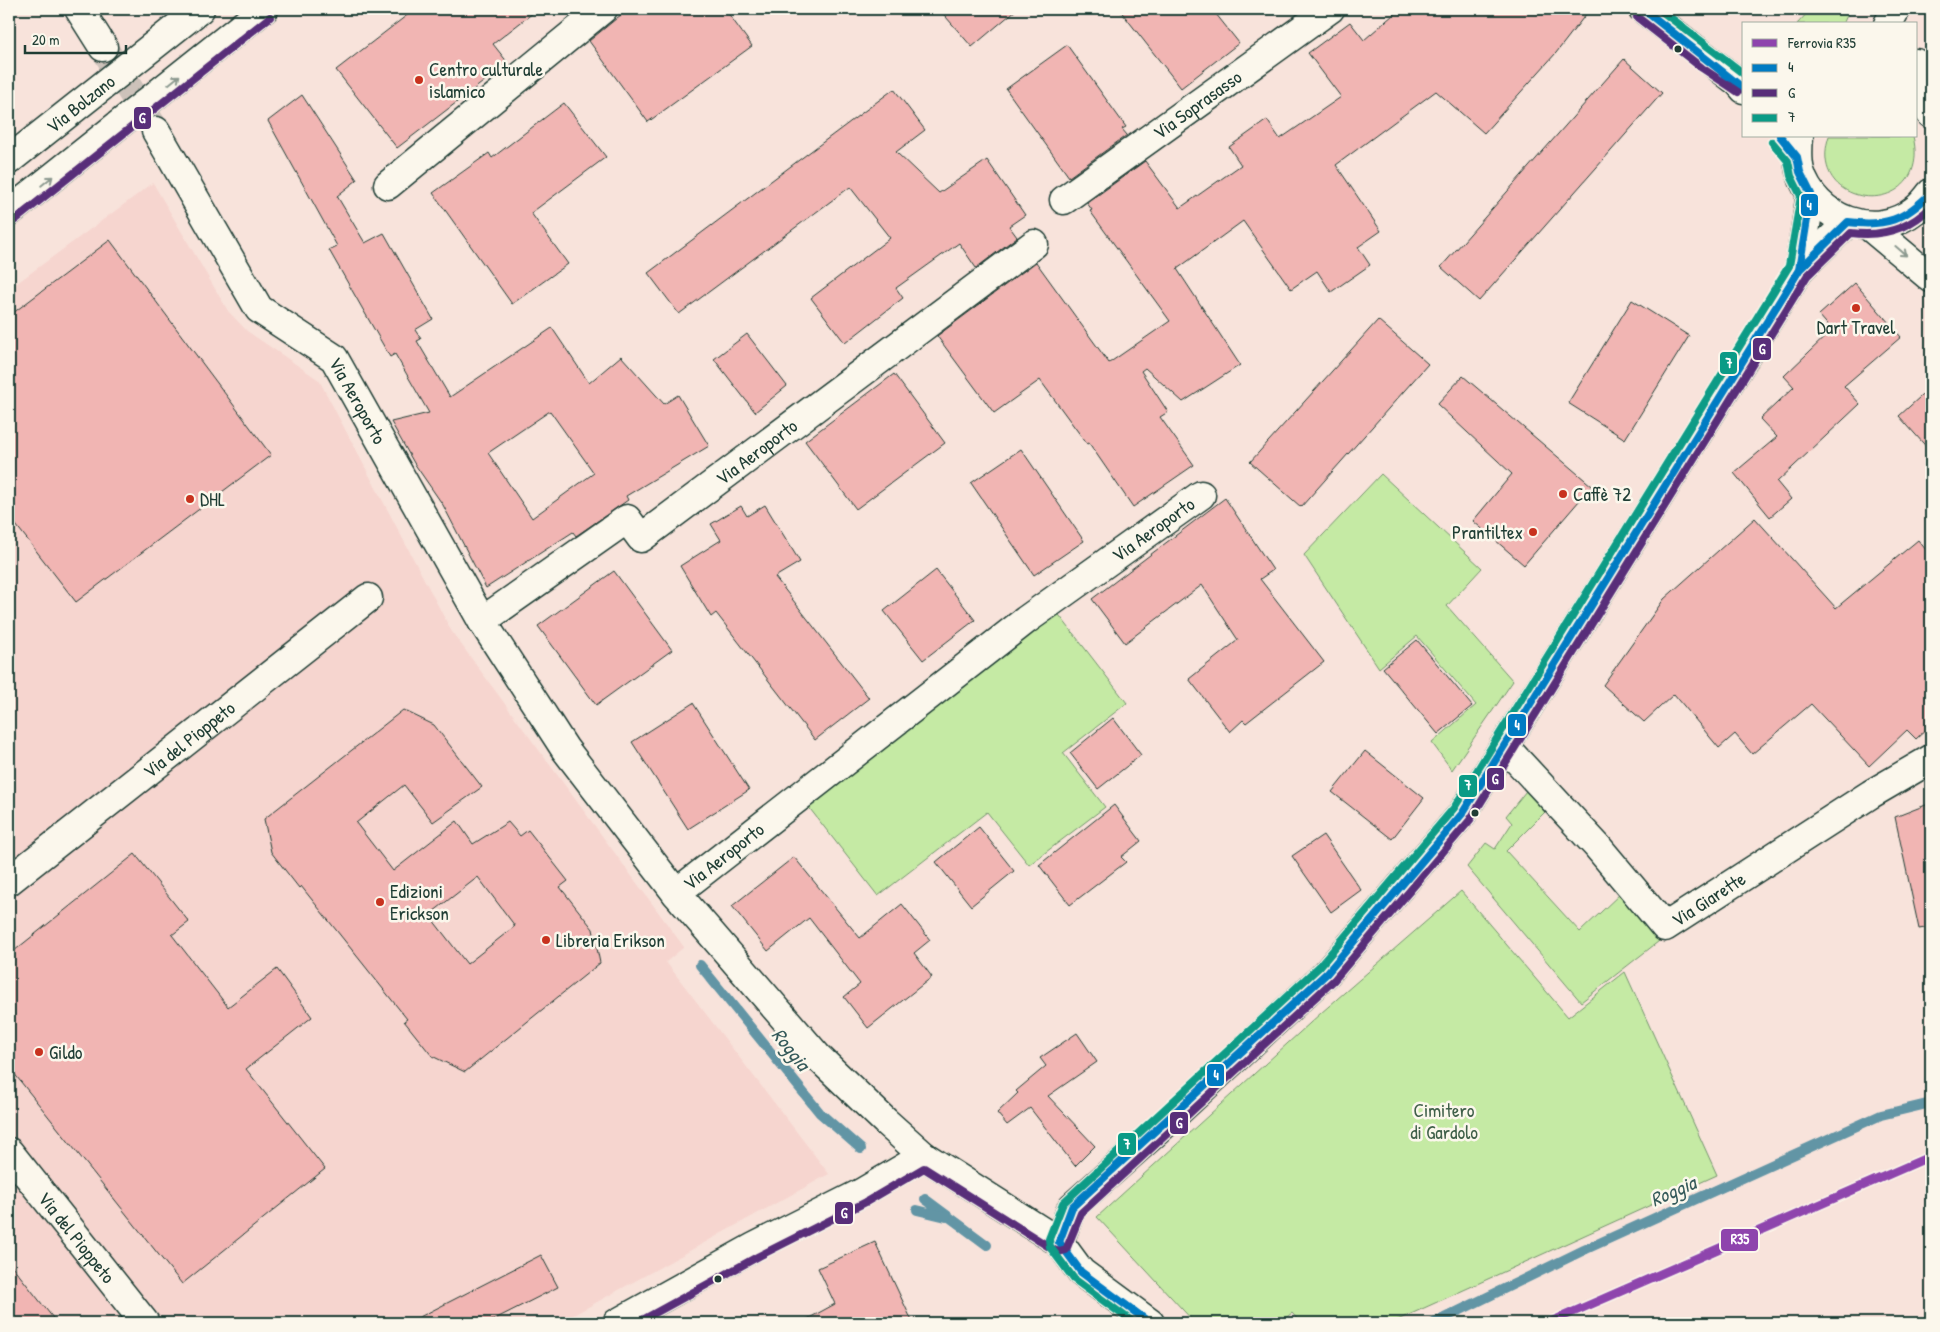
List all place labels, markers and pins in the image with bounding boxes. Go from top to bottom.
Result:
unlabelled marker [1673,44,1683,54]
place label: Centro culturale islamico [429,56,543,104]
marker: Centro culturale islamico [413,74,425,86]
marker: Dart Travel [1850,302,1862,314]
place label: Dart Travel [1817,314,1896,340]
place label: Caffè 72 [1573,481,1631,507]
place label: DHL [200,486,225,512]
marker: Caffè 72 [1557,488,1569,500]
marker: DHL [184,493,196,505]
place label: Prantiltex [1452,519,1523,545]
marker: Prantiltex [1527,526,1539,538]
unlabelled marker [1470,808,1480,818]
place label: Edizioni Erickson [390,878,449,926]
marker: Edizioni Erickson [374,896,386,908]
place label: Libreria Erikson [556,927,665,953]
marker: Libreria Erikson [540,934,552,946]
place label: Gildo [49,1039,83,1065]
marker: Gildo [33,1046,45,1058]
unlabelled marker [713,1274,723,1284]

